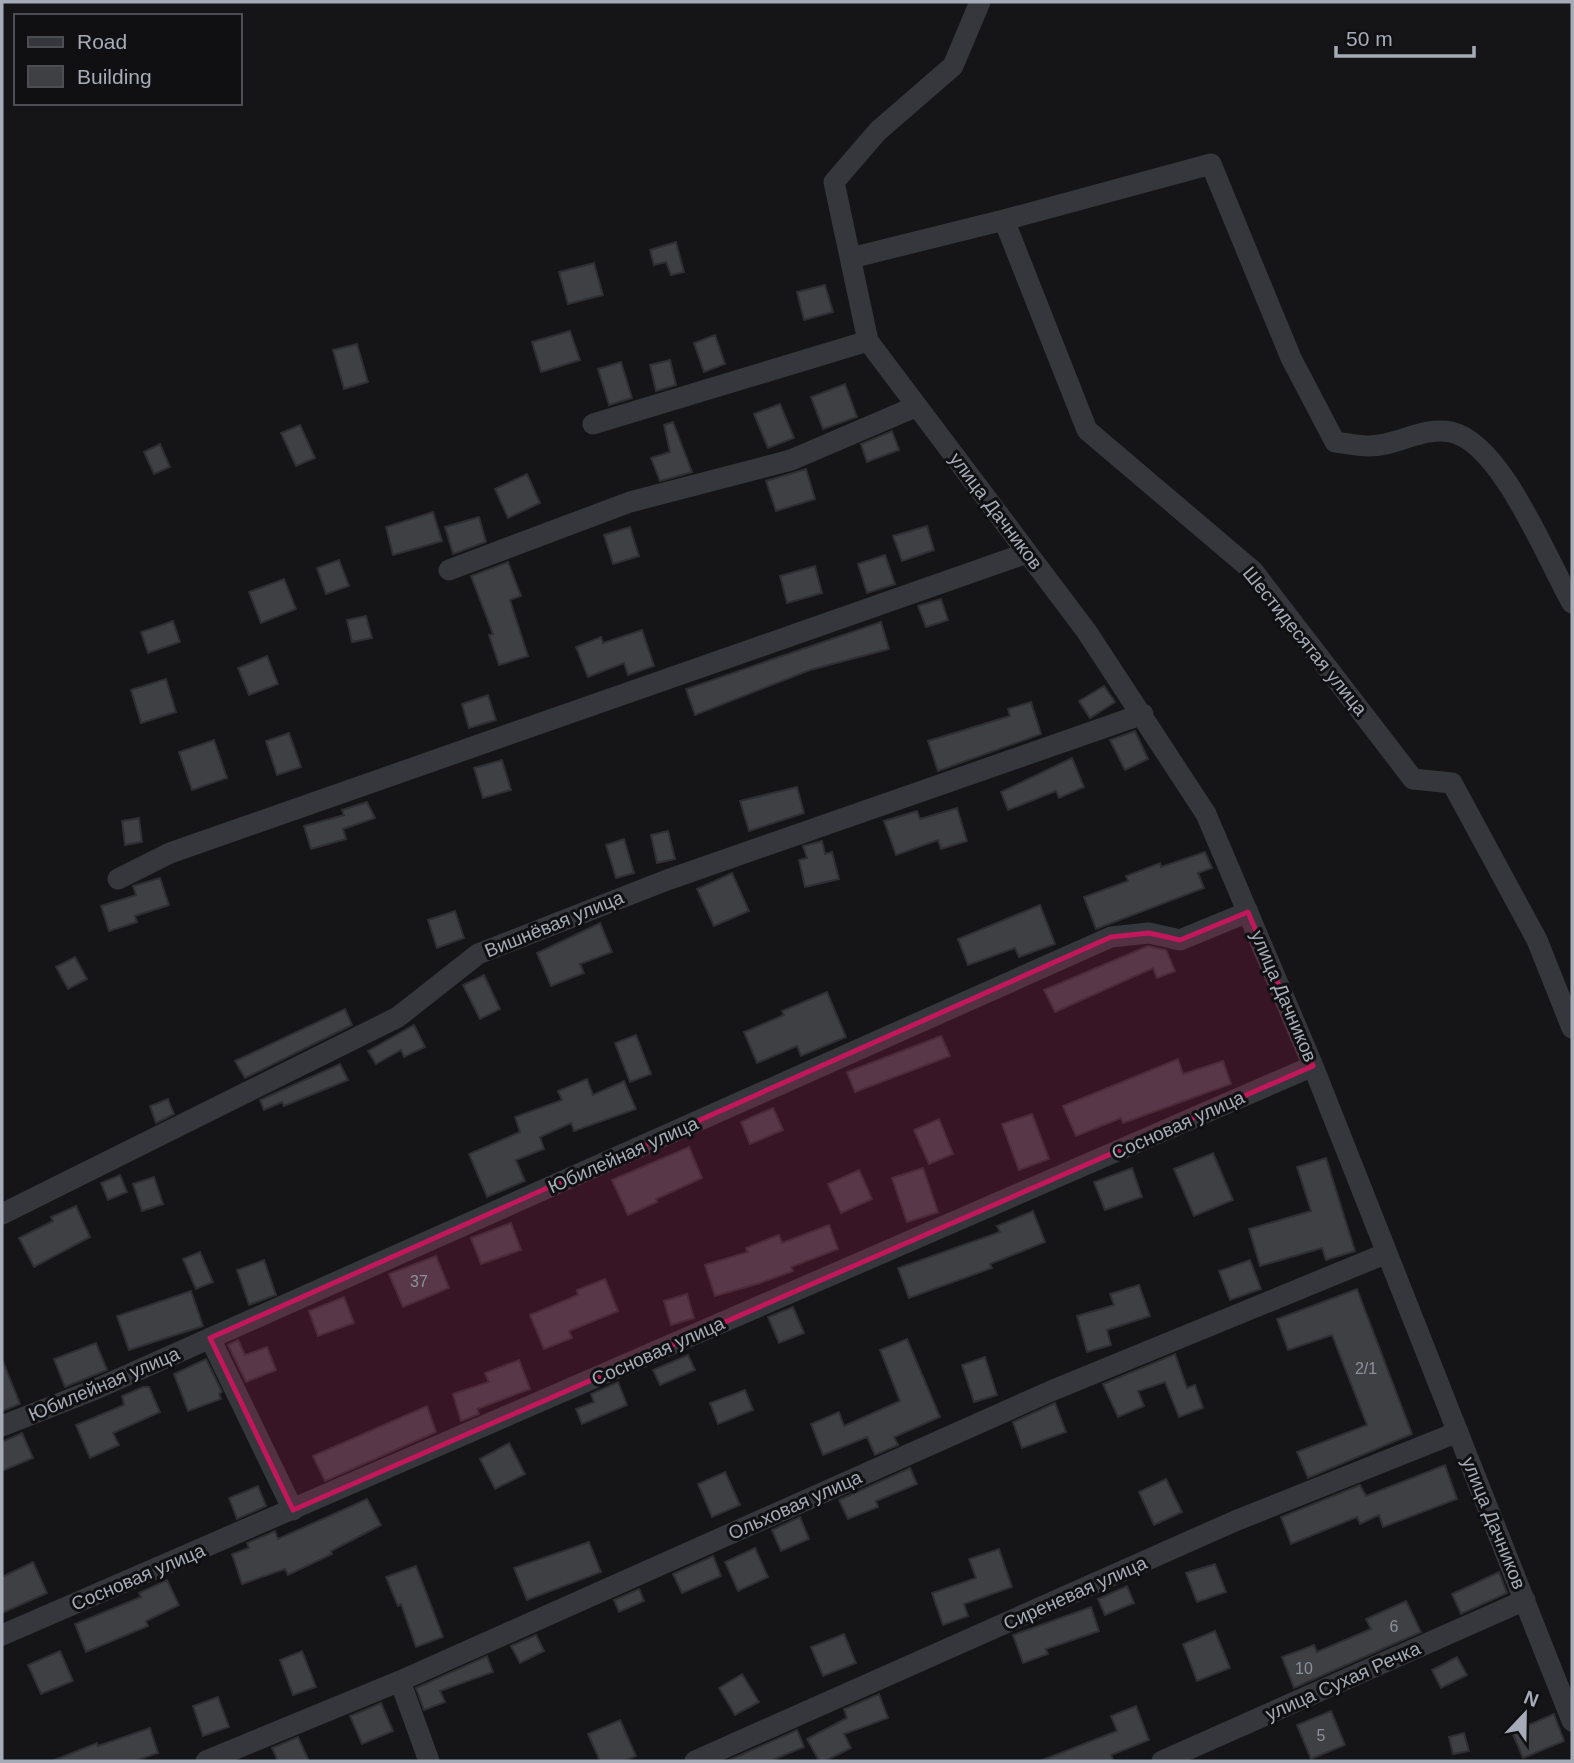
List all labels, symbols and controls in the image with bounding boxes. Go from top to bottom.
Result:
legend [14,14,242,105]
scale bar [1336,14,1474,58]
text: 50 m [1346,27,1393,50]
text: Road [77,30,127,53]
text: Building [77,65,152,88]
street label: улица Дачников [945,448,1047,574]
street label: Шестидесятая улица [1239,562,1372,720]
street label: Вишнёвая улица [482,886,627,961]
street label: улица Дачников [1247,927,1321,1065]
street label: Сосновая улица [1108,1086,1248,1164]
street label: Юбилейная улица [545,1112,702,1198]
house number: 37 [410,1273,428,1290]
street label: Сосновая улица [588,1312,728,1390]
street label: Юбилейная улица [25,1343,183,1425]
house number: 2/1 [1355,1360,1377,1377]
street label: улица Дачников [1458,1454,1530,1592]
street label: Ольховая улица [725,1466,865,1544]
street label: Сосновая улица [68,1539,208,1615]
street label: Сиреневая улица [1000,1552,1150,1634]
house number: 6 [1390,1618,1399,1635]
street label: улица Сухая Речка [1262,1637,1424,1725]
house number: 10 [1295,1660,1313,1677]
north arrow [1490,1679,1560,1749]
text: N [1521,1686,1541,1711]
house number: 5 [1317,1727,1326,1744]

